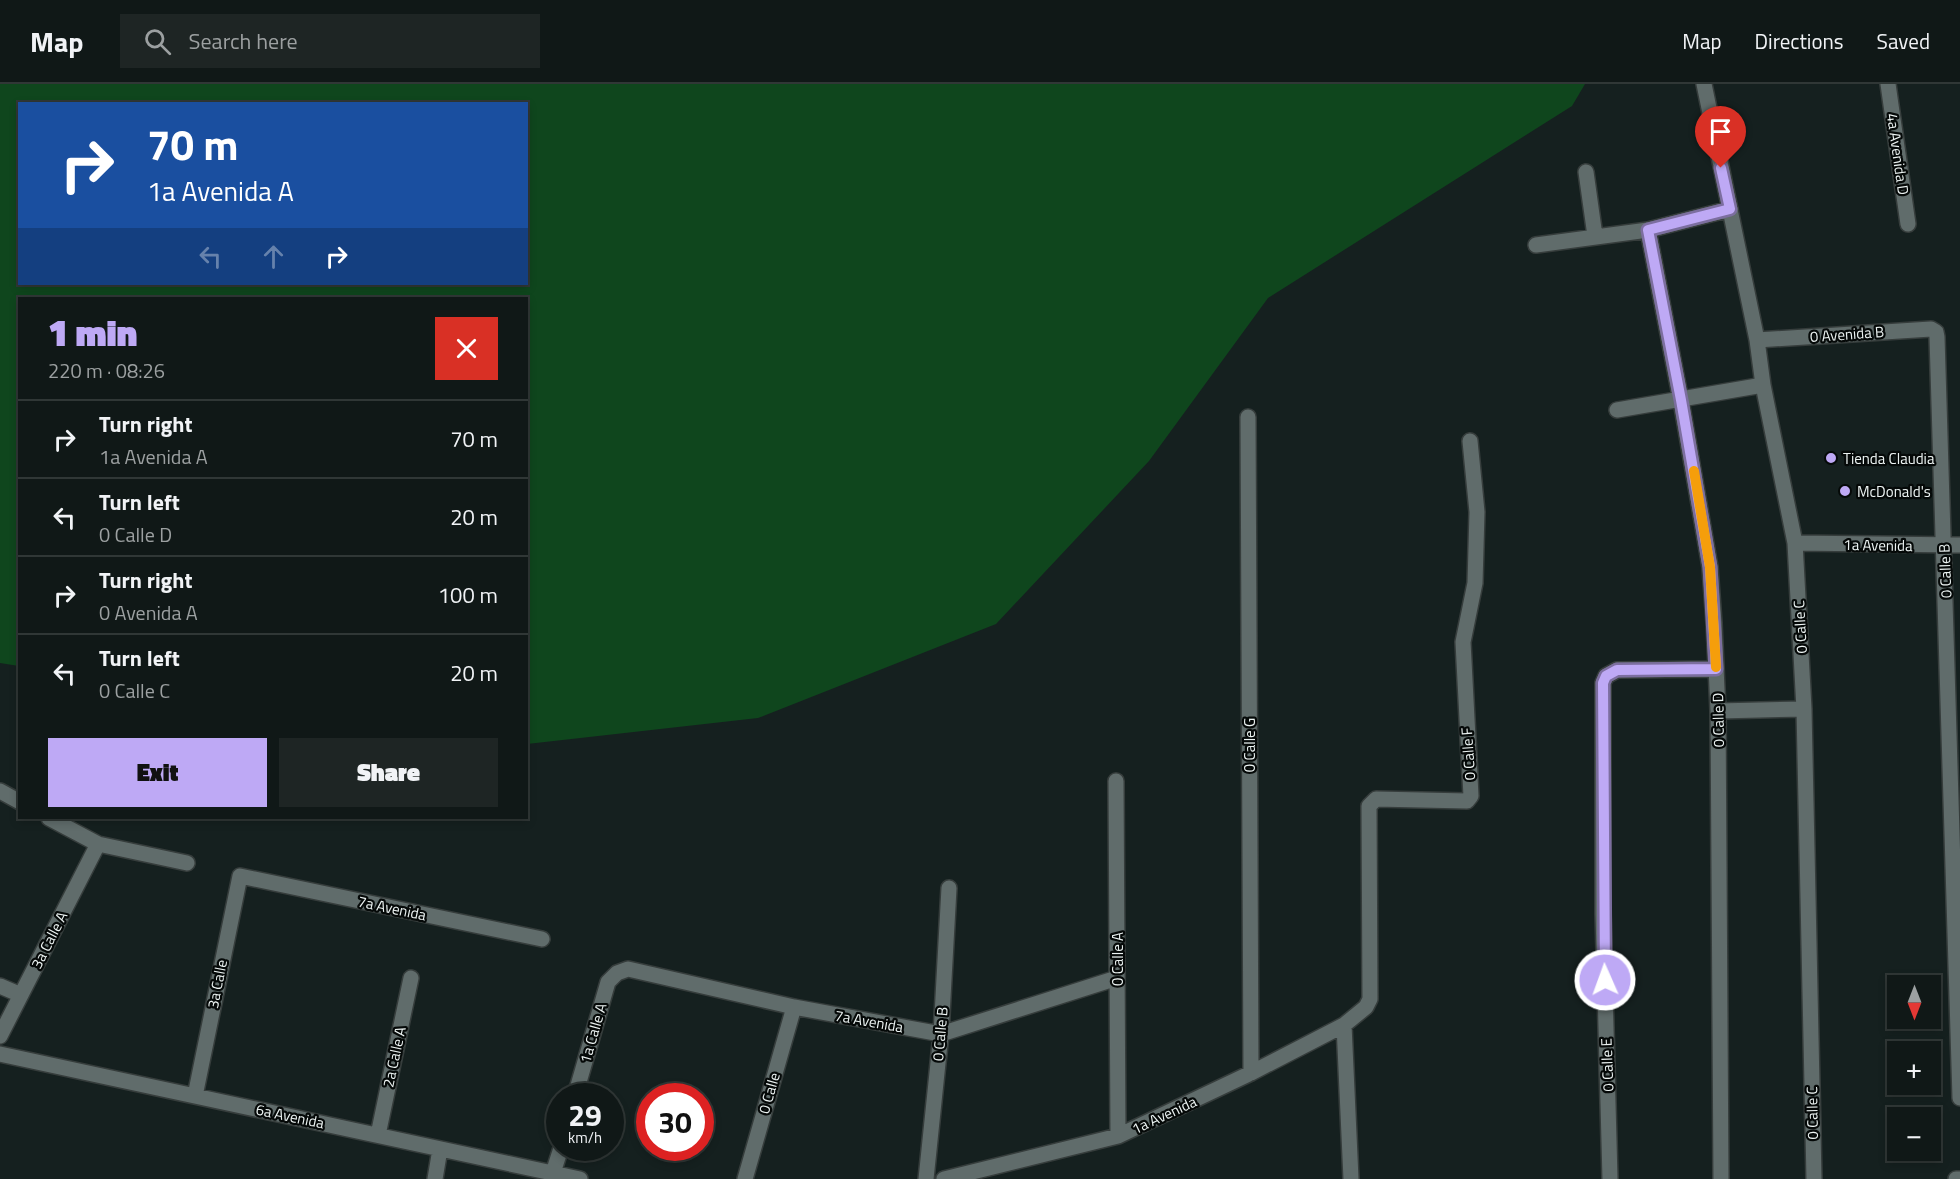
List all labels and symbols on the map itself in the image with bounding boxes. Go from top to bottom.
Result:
pin [1695,106,1746,168]
street label: 4a Avenida D [1881,112,1915,196]
street label: 0 Avenida B [1809,320,1885,348]
place label: Tienda Claudia [1843,447,1935,470]
marker: Tienda Claudia [1824,451,1838,465]
place label: McDonald's [1857,480,1931,503]
marker: McDonald's [1838,484,1852,498]
street label: 1a Avenida [1843,533,1913,557]
street label: 0 Calle B [1933,543,1957,599]
street label: 0 Calle C [1787,600,1813,654]
street label: 0 Calle D [1706,692,1730,748]
street label: 0 Calle G [1238,718,1261,772]
street label: 0 Calle F [1455,727,1481,781]
street label: 7a Avenida [356,890,429,927]
street label: 3a Calle A [25,907,73,973]
street label: 0 Calle A [1106,932,1129,986]
position arrow [1573,948,1637,1012]
street label: 3a Calle [201,958,233,1010]
north arrow [1887,975,1941,1029]
street label: 1a Calle A [573,1000,613,1066]
street label: 7a Avenida [833,1004,906,1038]
street label: 0 Calle B [926,1006,954,1062]
street label: 2a Calle A [376,1024,412,1090]
street label: 0 Calle E [1595,1038,1619,1092]
street label: 0 Calle [752,1070,786,1116]
speed limit sign: 30 [636,1083,714,1161]
street label: 0 Calle C [1800,1086,1824,1140]
street label: 1a Avenida [1128,1090,1201,1140]
street label: 6a Avenida [254,1098,327,1135]

